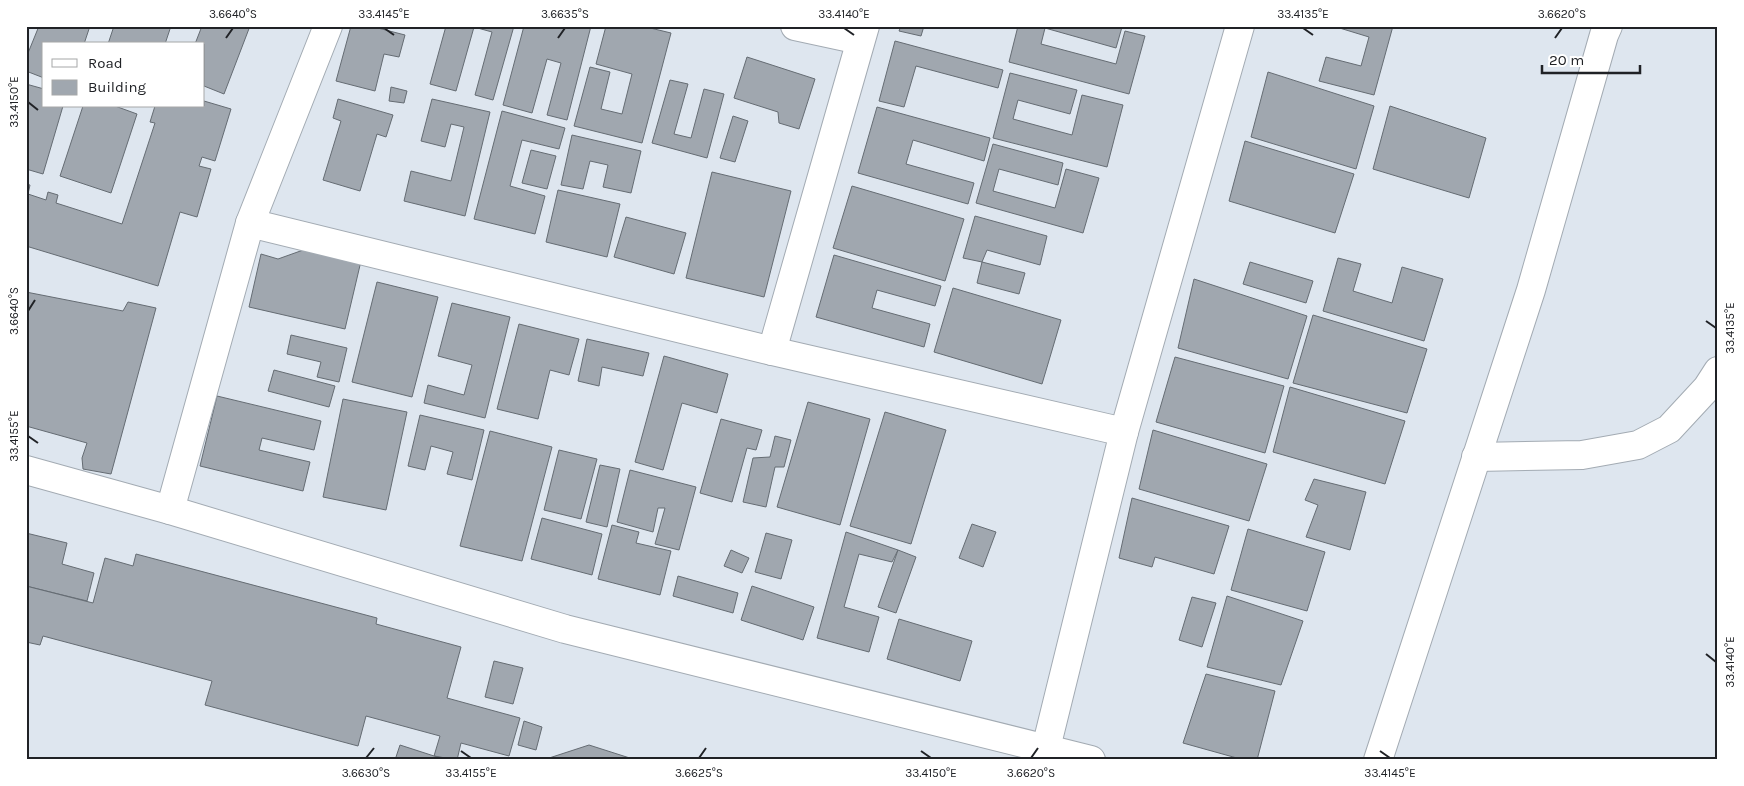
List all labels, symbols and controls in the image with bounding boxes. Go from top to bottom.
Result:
text: 3.6640°S [209,7,257,21]
text: 33.4145°E [358,7,410,21]
text: 3.6635°S [541,7,589,21]
text: 33.4140°E [818,7,870,21]
text: 33.4135°E [1277,7,1329,21]
text: 3.6620°S [1538,7,1586,21]
legend [42,42,205,108]
scale bar [1542,42,1639,74]
text: 20 m [1549,51,1584,69]
text: Road [88,54,123,72]
text: 33.4150°E [7,76,21,128]
text: Building [88,78,146,96]
text: 3.6640°S [7,287,21,335]
text: 33.4135°E [1723,302,1737,354]
text: 33.4155°E [7,410,21,462]
text: 33.4140°E [1723,636,1737,688]
text: 3.6630°S [342,766,390,780]
text: 33.4155°E [445,766,497,780]
text: 3.6625°S [675,766,723,780]
text: 33.4150°E [905,766,957,780]
text: 3.6620°S [1007,766,1055,780]
text: 33.4145°E [1364,766,1416,780]

